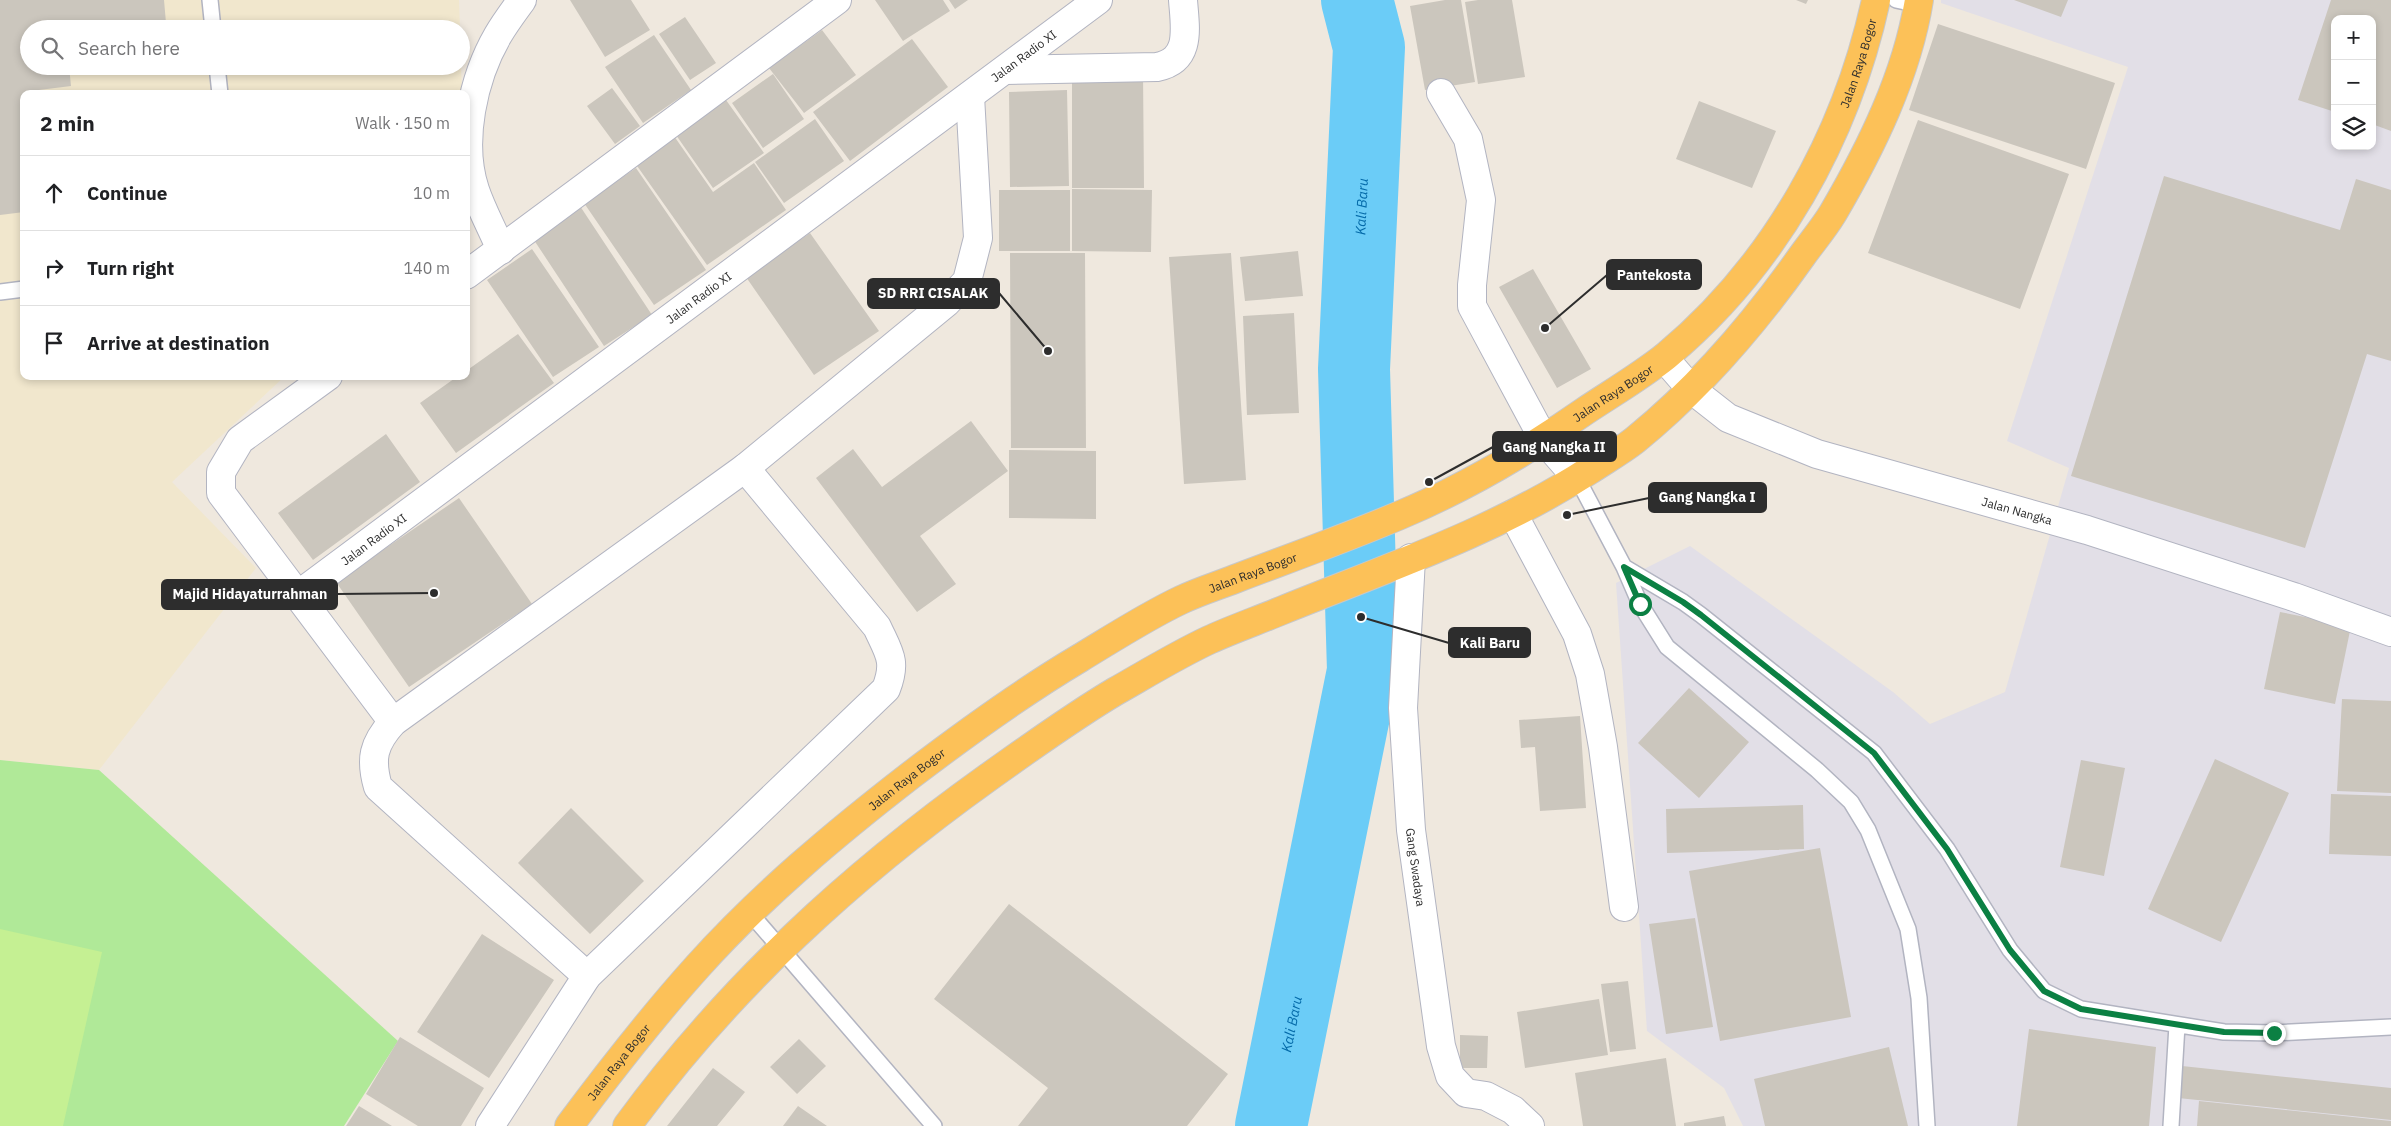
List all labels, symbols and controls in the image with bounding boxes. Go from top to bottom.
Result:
map controls [2331,15,2376,150]
button: + [2331,15,2376,60]
street label: Jalan Raya Bogor [1836,16,1879,110]
search box [20,20,470,75]
street label: Jalan Radio XI [988,26,1059,85]
icon: search [38,34,66,62]
text: Search here [78,36,180,60]
button: − [2331,60,2376,105]
button: layers [2331,105,2376,150]
text: 2 min [40,109,95,137]
text: Walk · 150 m [355,113,450,133]
water label: Kali Baru [1351,178,1372,235]
icon: ahead [40,179,68,207]
text: Continue [87,181,167,205]
text: 10 m [413,183,450,203]
icon: right [40,254,68,282]
text: Turn right [87,256,174,280]
text: 140 m [403,258,450,278]
callout: Pantekosta [1607,260,1701,289]
text: Pantekosta [1617,266,1691,284]
street label: Jalan Radio XI [663,268,734,326]
callout: SD RRI CISALAK [868,279,999,308]
text: SD RRI CISALAK [878,284,988,302]
icon: arrive [40,329,68,357]
text: Arrive at destination [87,331,270,355]
street label: Jalan Raya Bogor [1570,361,1656,425]
callout: Gang Nangka II [1493,432,1616,461]
text: Gang Nangka II [1502,438,1606,456]
callout: Gang Nangka I [1649,483,1766,512]
text: Gang Nangka I [1659,488,1755,506]
street label: Jalan Nangka [1980,493,2055,528]
street label: Jalan Radio XI [338,510,409,568]
street label: Jalan Raya Bogor [1206,549,1299,596]
callout: Majid Hidayaturrahman [162,580,337,609]
text: Majid Hidayaturrahman [173,585,327,603]
route start [1629,593,1652,616]
callout: Kali Baru [1449,628,1530,657]
text: Kali Baru [1460,634,1520,652]
street label: Jalan Raya Bogor [865,744,948,813]
street label: Gang Swadaya [1403,827,1429,908]
water label: Kali Baru [1277,994,1306,1054]
street label: Jalan Raya Bogor [584,1020,653,1103]
route end [2263,1022,2286,1045]

